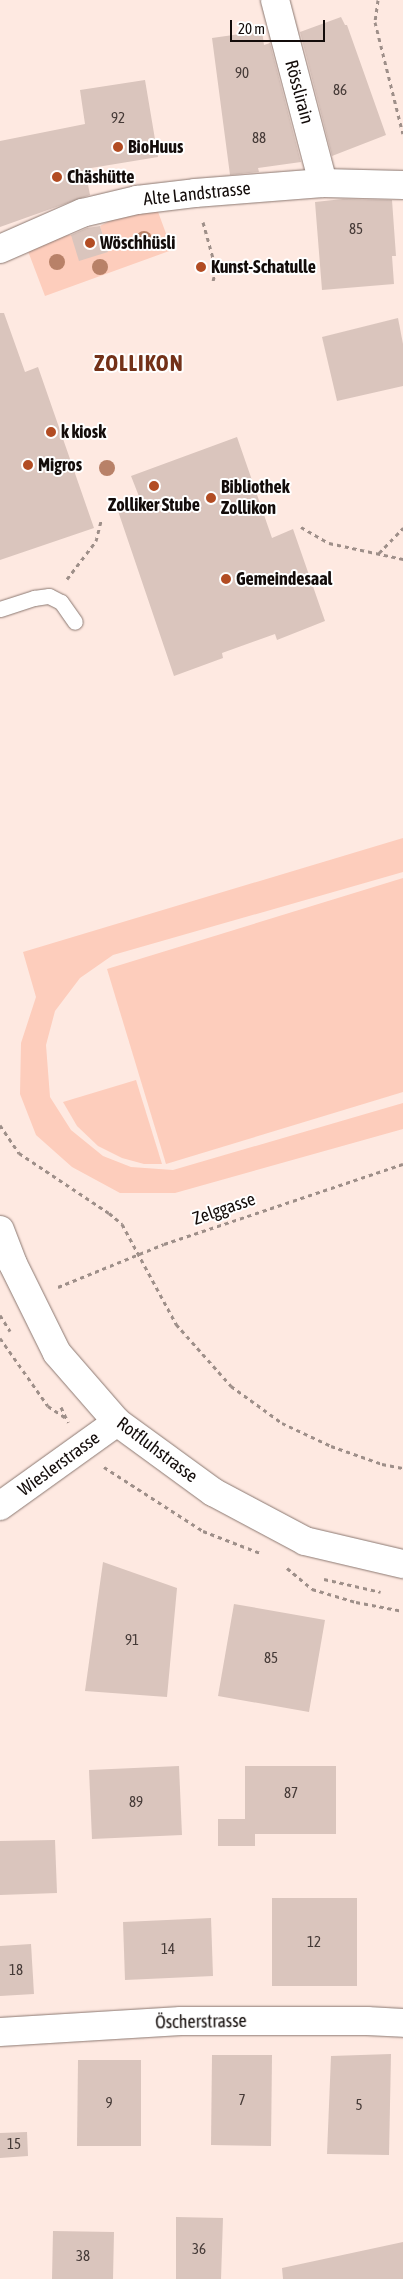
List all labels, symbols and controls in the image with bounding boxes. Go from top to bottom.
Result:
scale bar [233,10,328,42]
text: 20 m [238,20,265,37]
street label: Rösslirain [280,58,318,126]
house number: 90 [235,64,249,82]
house number: 86 [333,81,347,99]
house number: 92 [111,109,125,127]
house number: 88 [252,129,266,147]
place label: BioHuus [128,136,183,158]
marker: BioHuus [112,141,124,153]
place label: Chäshütte [67,166,134,188]
marker: Chäshütte [51,171,63,183]
street label: Alte Landstrasse [142,178,252,210]
house number: 85 [349,220,363,238]
place label: Wöschhüsli [100,232,175,254]
marker: Wöschhüsli [84,237,96,249]
place label: Kunst-Schatulle [211,256,316,278]
marker: Kunst-Schatulle [195,261,207,273]
district label: ZOLLIKON [93,351,185,377]
place label: k kiosk [61,421,106,443]
marker: k kiosk [45,426,57,438]
place label: Migros [38,454,82,476]
marker: Migros [22,459,34,471]
place label: Bibliothek Zollikon [221,477,290,520]
marker: Zolliker Stube [148,480,160,492]
marker: Bibliothek Zollikon [205,492,217,504]
place label: Zolliker Stube [108,494,200,516]
place label: Gemeindesaal [236,568,332,590]
marker: Gemeindesaal [220,573,232,585]
street label: Zelggasse [190,1188,258,1230]
street label: Rotfluhstrasse [112,1413,202,1487]
street label: Wieslerstrasse [14,1427,104,1501]
house number: 91 [125,1631,139,1649]
house number: 85 [264,1649,278,1667]
house number: 87 [284,1784,298,1802]
house number: 89 [129,1793,143,1811]
house number: 12 [307,1933,321,1951]
house number: 14 [161,1940,175,1958]
house number: 18 [9,1961,23,1979]
street label: Öscherstrasse [155,2010,247,2034]
house number: 7 [238,2091,246,2109]
house number: 9 [105,2094,113,2112]
house number: 5 [355,2096,363,2114]
house number: 15 [7,2135,21,2153]
house number: 36 [192,2240,206,2258]
house number: 38 [76,2247,90,2265]

